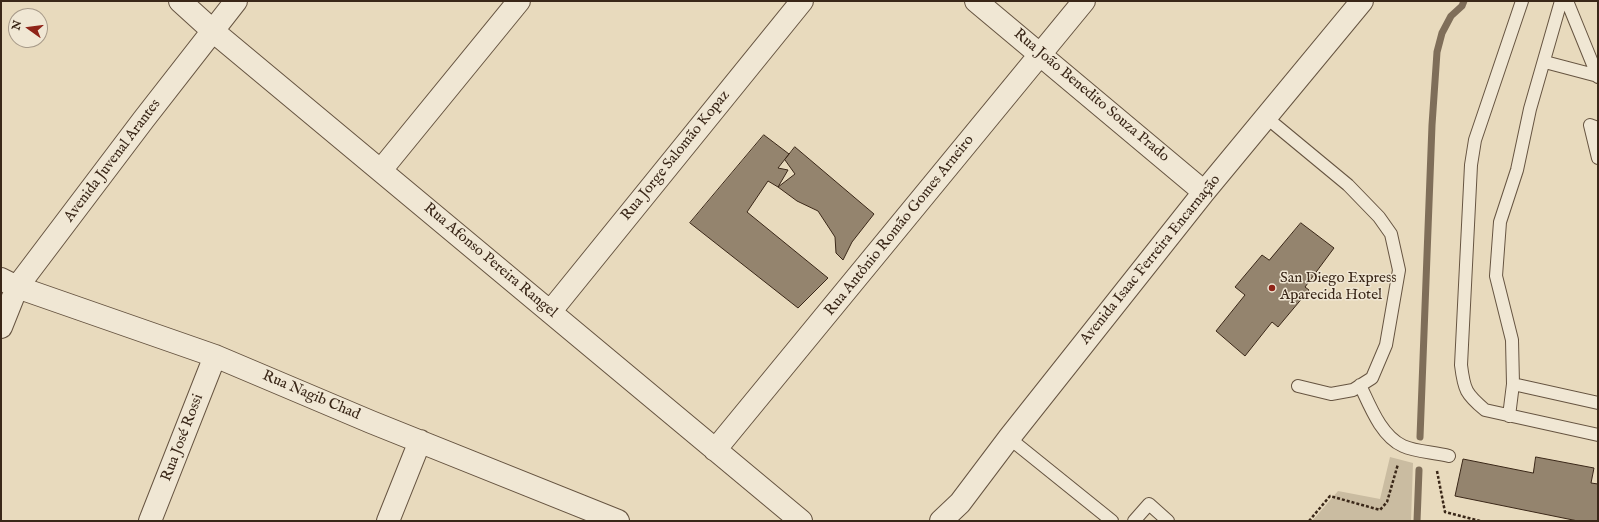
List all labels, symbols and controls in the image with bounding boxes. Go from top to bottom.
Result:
north arrow [8,8,48,48]
text: N [9,19,25,32]
street label: Rua João Benedito Souza Prado [1010,26,1172,166]
street label: Rua Jorge Salomão Kopaz [618,87,734,225]
street label: Avenida Juvenal Arantes [61,96,165,226]
street label: Rua Antônio Romão Gomes Arneiro [821,132,979,320]
street label: Avenida Isaac Ferreira Encarnação [1077,172,1225,348]
street label: Rua Afonso Pereira Rangel [419,200,561,322]
place label: San Diego Express Aparecida Hotel [1280,270,1396,305]
marker: San Diego Express Aparecida Hotel [1267,283,1277,293]
street label: Rua Nagib Chad [259,367,363,425]
street label: Rua José Rossi [158,392,208,484]

